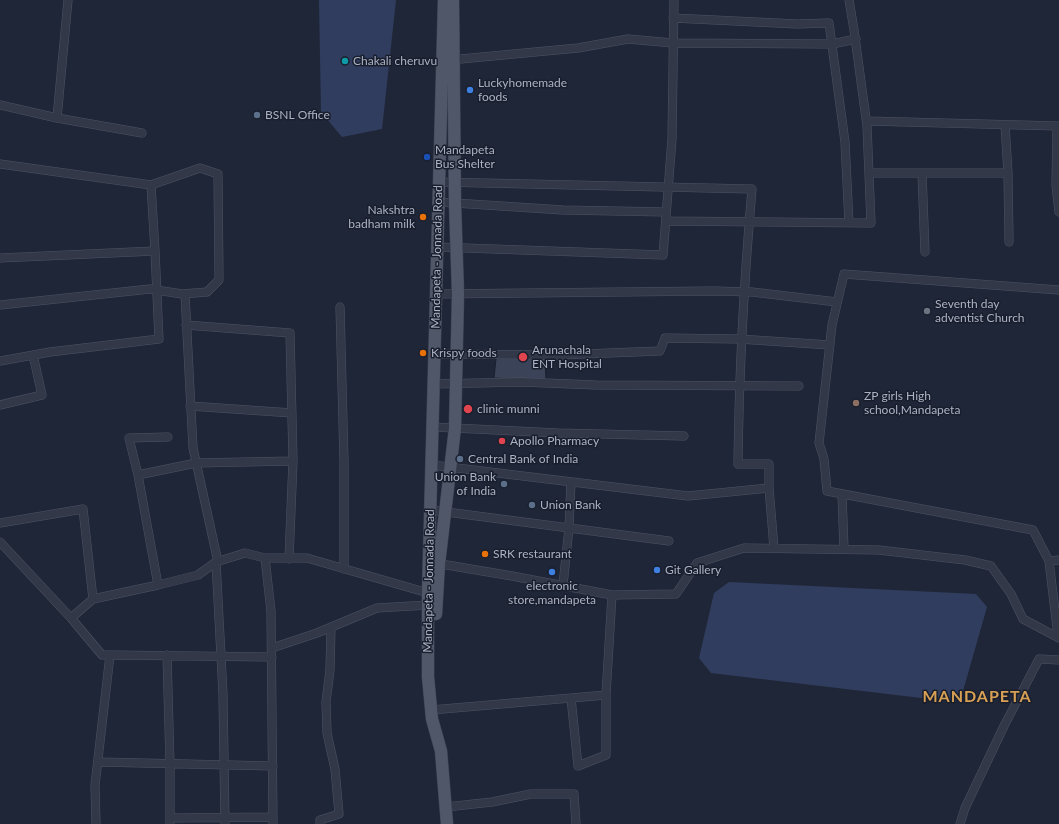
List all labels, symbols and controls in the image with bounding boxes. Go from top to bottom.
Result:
place label: Chakali cheruvu [353,54,437,68]
marker: Chakali cheruvu [340,56,350,66]
place label: Luckyhomemade foods [478,76,567,104]
marker: Luckyhomemade foods [465,85,475,95]
place label: BSNL Office [265,108,330,122]
marker: BSNL Office [252,110,262,120]
place label: Mandapeta Bus Shelter [435,143,495,171]
marker: Mandapeta Bus Shelter [422,152,432,162]
street label: Mandapeta - Jonnada Road [429,185,445,329]
place label: Nakshtra badham milk [348,203,415,231]
marker: Nakshtra badham milk [418,212,428,222]
place label: Seventh day adventist Church [935,297,1025,325]
marker: Seventh day adventist Church [922,306,932,316]
place label: Arunachala ENT Hospital [532,343,602,371]
place label: Krispy foods [431,346,497,360]
marker: Krispy foods [418,348,428,358]
marker: Arunachala ENT Hospital [517,351,529,363]
place label: ZP girls High school,Mandapeta [864,389,960,417]
marker: ZP girls High school,Mandapeta [851,398,861,408]
place label: clinic munni [477,402,540,416]
marker: clinic munni [462,403,474,415]
place label: Apollo Pharmacy [510,434,599,448]
marker: Apollo Pharmacy [497,436,507,446]
place label: Central Bank of India [468,452,578,466]
marker: Central Bank of India [455,454,465,464]
place label: Union Bank of India [435,470,496,498]
marker: Union Bank of India [499,479,509,489]
place label: Union Bank [540,498,601,512]
marker: Union Bank [527,500,537,510]
street label: Mandapeta - Jonnada Road [421,509,437,653]
place label: SRK restaurant [493,547,572,561]
marker: SRK restaurant [480,549,490,559]
place label: Git Gallery [665,563,721,577]
marker: Git Gallery [652,565,662,575]
marker: electronic store,mandapeta [547,567,557,577]
place label: electronic store,mandapeta [508,579,596,607]
district label: MANDAPETA [922,687,1032,707]

